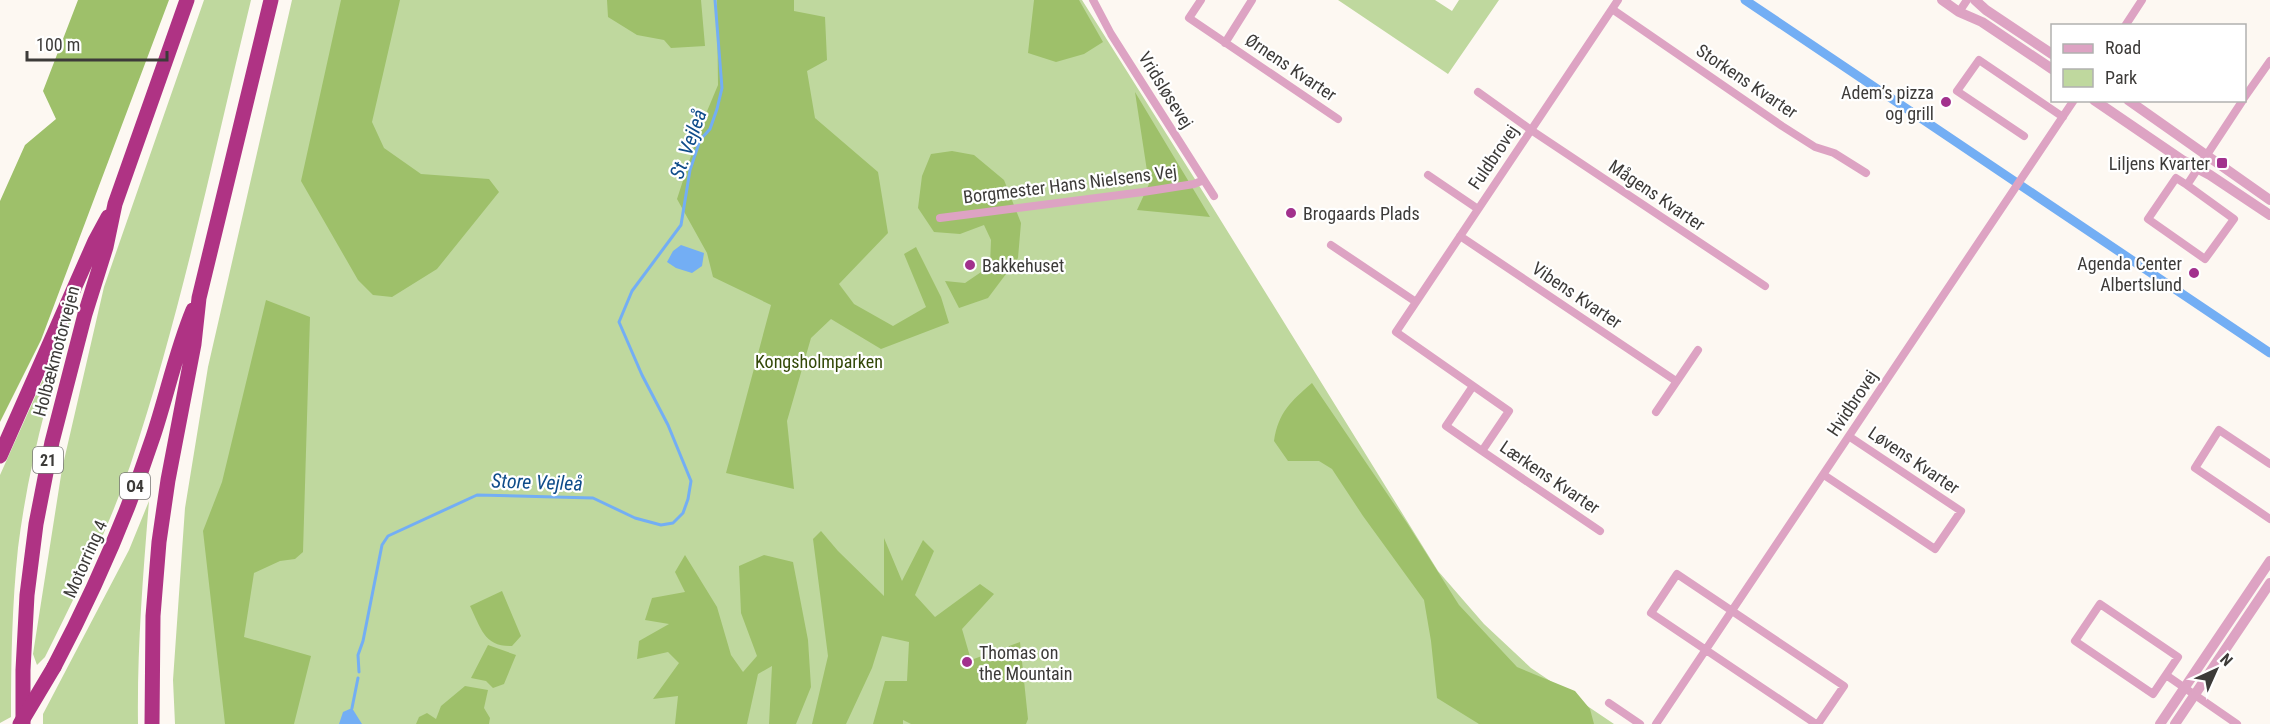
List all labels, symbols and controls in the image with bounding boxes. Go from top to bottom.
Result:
scale bar [27,24,166,62]
legend [2051,24,2246,102]
street label: Ørnens Kvarter [1241,29,1341,105]
text: 100 m [36,34,80,55]
text: Road [2105,37,2141,58]
street label: Storkens Kvarter [1693,40,1802,123]
street label: Vridsløsevej [1134,48,1198,132]
text: Park [2105,67,2137,88]
place label: Adem’s pizza og grill [1841,82,1934,124]
marker: Adem’s pizza og grill [1939,95,1953,109]
water label: St. Vejleå [664,106,712,182]
street label: Fuldbrovej [1464,121,1522,193]
place label: Liljens Kvarter [2109,153,2211,174]
street label: Mågens Kvarter [1605,155,1709,235]
marker: Liljens Kvarter [2215,156,2229,170]
street label: Borgmester Hans Nielsens Vej [962,160,1178,208]
place label: Brogaards Plads [1303,203,1420,224]
marker: Brogaards Plads [1284,206,1298,220]
place label: Agenda Center Albertslund [2077,253,2183,295]
place label: Bakkehuset [982,255,1064,276]
street label: Vibens Kvarter [1528,257,1626,333]
marker: Bakkehuset [963,258,977,272]
marker: Agenda Center Albertslund [2187,266,2201,280]
street label: Holbækmotorvejen [29,284,83,418]
park label: Kongsholmparken [755,351,883,372]
street label: Hvidbrovej [1822,366,1882,440]
street label: Løvens Kvarter [1864,422,1964,498]
street label: Lærkens Kvarter [1496,436,1604,518]
road number: 21 [33,447,63,473]
water label: Store Vejleå [491,468,583,496]
road number: O4 [120,473,150,499]
street label: Motorring 4 [59,517,111,601]
north arrow [2186,640,2246,700]
place label: Thomas on the Mountain [979,642,1072,684]
text: N [2216,650,2236,670]
marker: Thomas on the Mountain [960,655,974,669]

